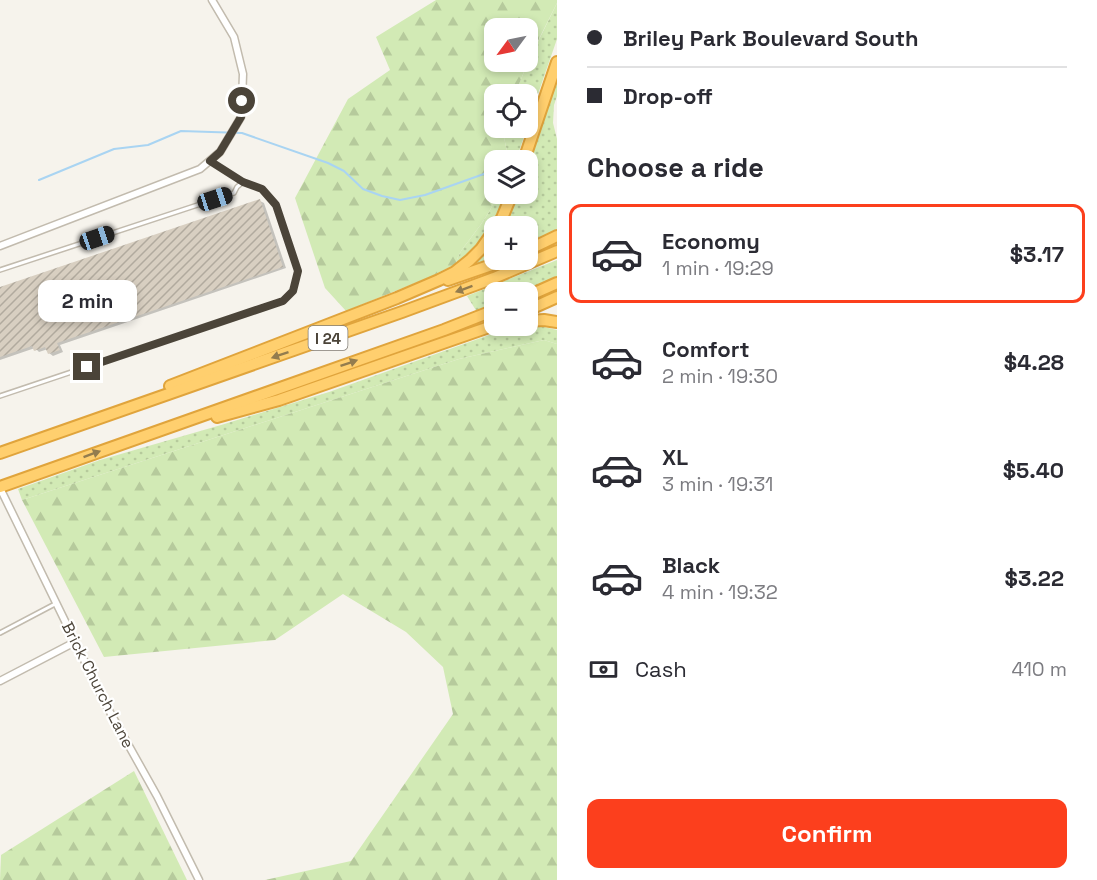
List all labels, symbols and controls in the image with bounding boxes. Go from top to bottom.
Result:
north arrow [484,18,538,72]
map controls [484,18,538,336]
text: Briley Park Boulevard South [623,24,919,52]
text: Drop-off [623,82,713,110]
button: locate [484,84,538,138]
route start [228,87,255,114]
button: layers [484,150,538,204]
text: Choose a ride [587,150,764,185]
car [195,185,235,213]
button: + [484,216,538,270]
car [77,224,117,252]
icon: car [590,227,644,281]
text: Economy [662,227,760,255]
text: $3.17 [1010,240,1064,268]
text: 1 min · 19:29 [662,255,774,281]
callout: 2 min [38,280,136,322]
button: − [484,282,538,336]
one-way arrow [455,285,473,295]
text: 2 min [62,288,113,314]
road number: I 24 [308,326,348,350]
icon: car [590,335,644,389]
text: Comfort [662,335,750,363]
text: $4.28 [1004,348,1064,376]
one-way arrow [271,350,289,360]
route end [73,353,100,380]
one-way arrow [340,358,358,368]
text: 2 min · 19:30 [662,363,778,389]
icon: car [590,443,644,497]
text: XL [662,443,688,471]
one-way arrow [83,449,101,459]
text: $5.40 [1003,456,1064,484]
text: 3 min · 19:31 [662,471,773,497]
icon: car [590,551,644,605]
text: Black [662,551,720,579]
text: $3.22 [1005,564,1064,592]
text: 4 min · 19:32 [662,579,778,605]
street label: Brick Church Lane [57,618,139,752]
icon: cash [587,653,620,686]
text: Cash [635,655,687,683]
text: 410 m [1011,656,1067,682]
button: Confirm [587,799,1067,868]

